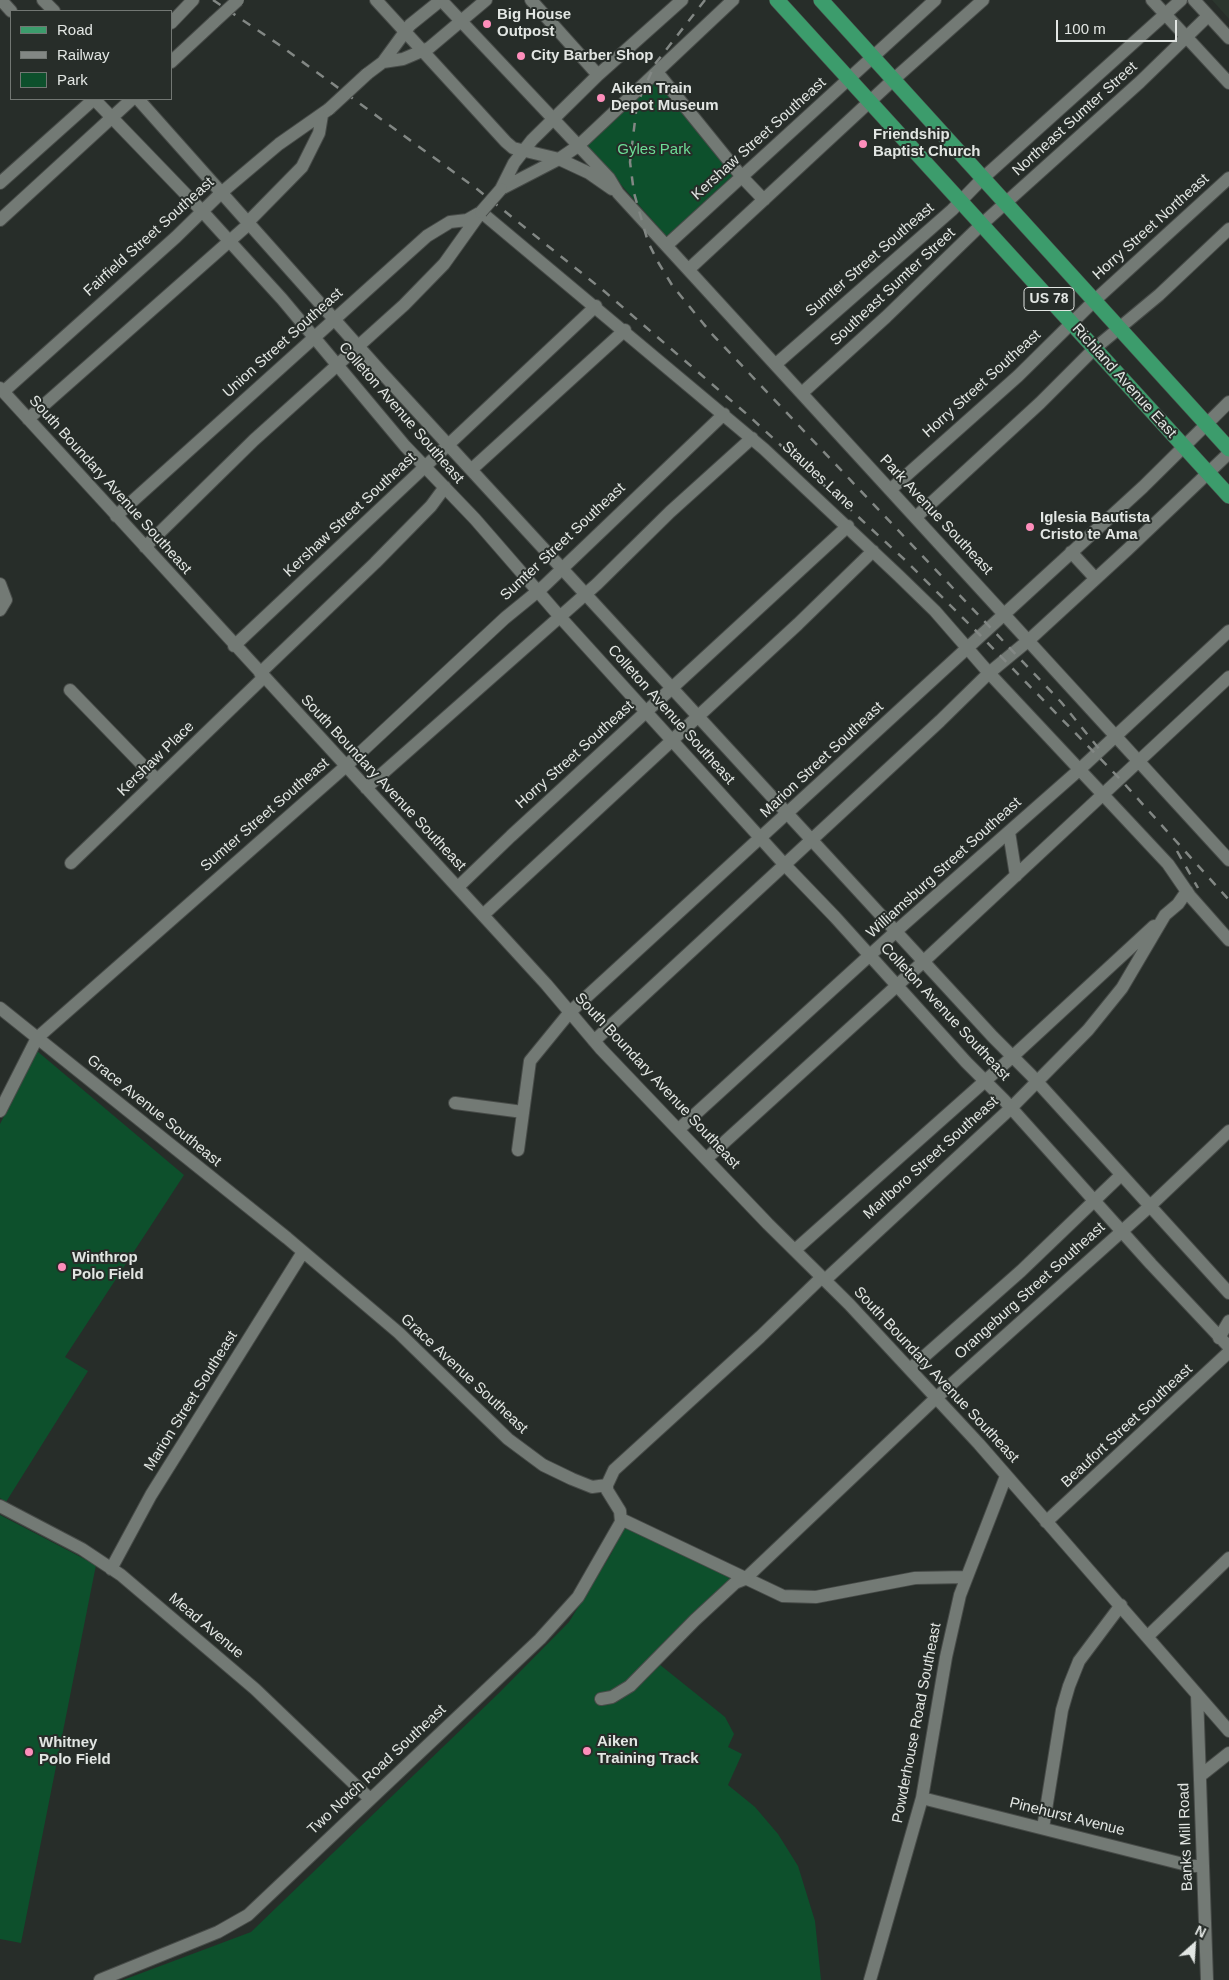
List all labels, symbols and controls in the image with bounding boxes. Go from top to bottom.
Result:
place label: Big House Outpost [497,6,571,41]
legend [10,10,172,100]
scale bar [1059,10,1180,42]
marker: Big House Outpost [481,18,493,30]
text: 100 m [1064,20,1106,37]
text: Road [57,21,93,38]
text: Railway [57,46,110,63]
place label: City Barber Shop [531,47,654,65]
marker: City Barber Shop [515,50,527,62]
street label: Northeast Sumter Street [1009,58,1141,180]
text: Park [57,71,88,88]
street label: Kershaw Street Southeast [688,74,830,204]
place label: Aiken Train Depot Museum [611,80,719,115]
marker: Aiken Train Depot Museum [595,92,607,104]
place label: Friendship Baptist Church [873,126,981,161]
marker: Friendship Baptist Church [857,138,869,150]
park label: Gyles Park [617,141,691,159]
street label: Horry Street Northeast [1089,170,1213,284]
street label: Fairfield Street Southeast [80,174,218,300]
street label: Sumter Street Southeast [802,199,938,321]
street label: Southeast Sumter Street [827,224,959,350]
street label: Union Street Southeast [219,284,347,402]
road number: US 78 [1024,288,1074,310]
street label: Richland Avenue East [1068,320,1180,442]
street label: Horry Street Southeast [919,326,1045,442]
street label: Colleton Avenue Southeast [335,339,467,487]
street label: South Boundary Avenue Southeast [25,392,195,578]
street label: Staubes Lane [778,438,858,514]
street label: Kershaw Street Southeast [280,449,420,581]
street label: Park Avenue Southeast [876,451,996,579]
street label: Sumter Street Southeast [497,479,629,605]
place label: Iglesia Bautista Cristo te Ama [1040,509,1150,544]
marker: Iglesia Bautista Cristo te Ama [1024,521,1036,533]
street label: Colleton Avenue Southeast [604,642,738,788]
street label: South Boundary Avenue Southeast [297,691,469,875]
street label: Horry Street Southeast [512,697,638,813]
street label: Marion Street Southeast [757,698,887,822]
street label: Kershaw Place [114,718,198,800]
street label: Sumter Street Southeast [197,754,333,876]
street label: Williamsburg Street Southeast [863,794,1025,942]
street label: Colleton Avenue Southeast [877,939,1013,1085]
street label: South Boundary Avenue Southeast [571,989,743,1173]
street label: Grace Avenue Southeast [83,1051,225,1171]
street label: Marlboro Street Southeast [860,1093,1002,1223]
street label: Orangeburg Street Southeast [951,1219,1109,1363]
place label: Winthrop Polo Field [72,1249,144,1284]
marker: Winthrop Polo Field [56,1261,68,1273]
street label: South Boundary Avenue Southeast [850,1283,1022,1467]
street label: Grace Avenue Southeast [397,1310,531,1438]
street label: Marion Street Southeast [141,1328,241,1474]
street label: Beaufort Street Southeast [1058,1361,1196,1491]
street label: Mead Avenue [165,1589,247,1663]
street label: Powderhouse Road Southeast [889,1621,945,1825]
street label: Two Notch Road Southeast [304,1701,450,1839]
place label: Aiken Training Track [597,1733,699,1768]
place label: Whitney Polo Field [39,1734,111,1769]
marker: Aiken Training Track [581,1745,593,1757]
marker: Whitney Polo Field [23,1746,35,1758]
street label: Banks Mill Road [1175,1783,1197,1891]
street label: Pinehurst Avenue [1008,1794,1126,1840]
north arrow [1169,1920,1219,1970]
text: N [1193,1922,1209,1941]

